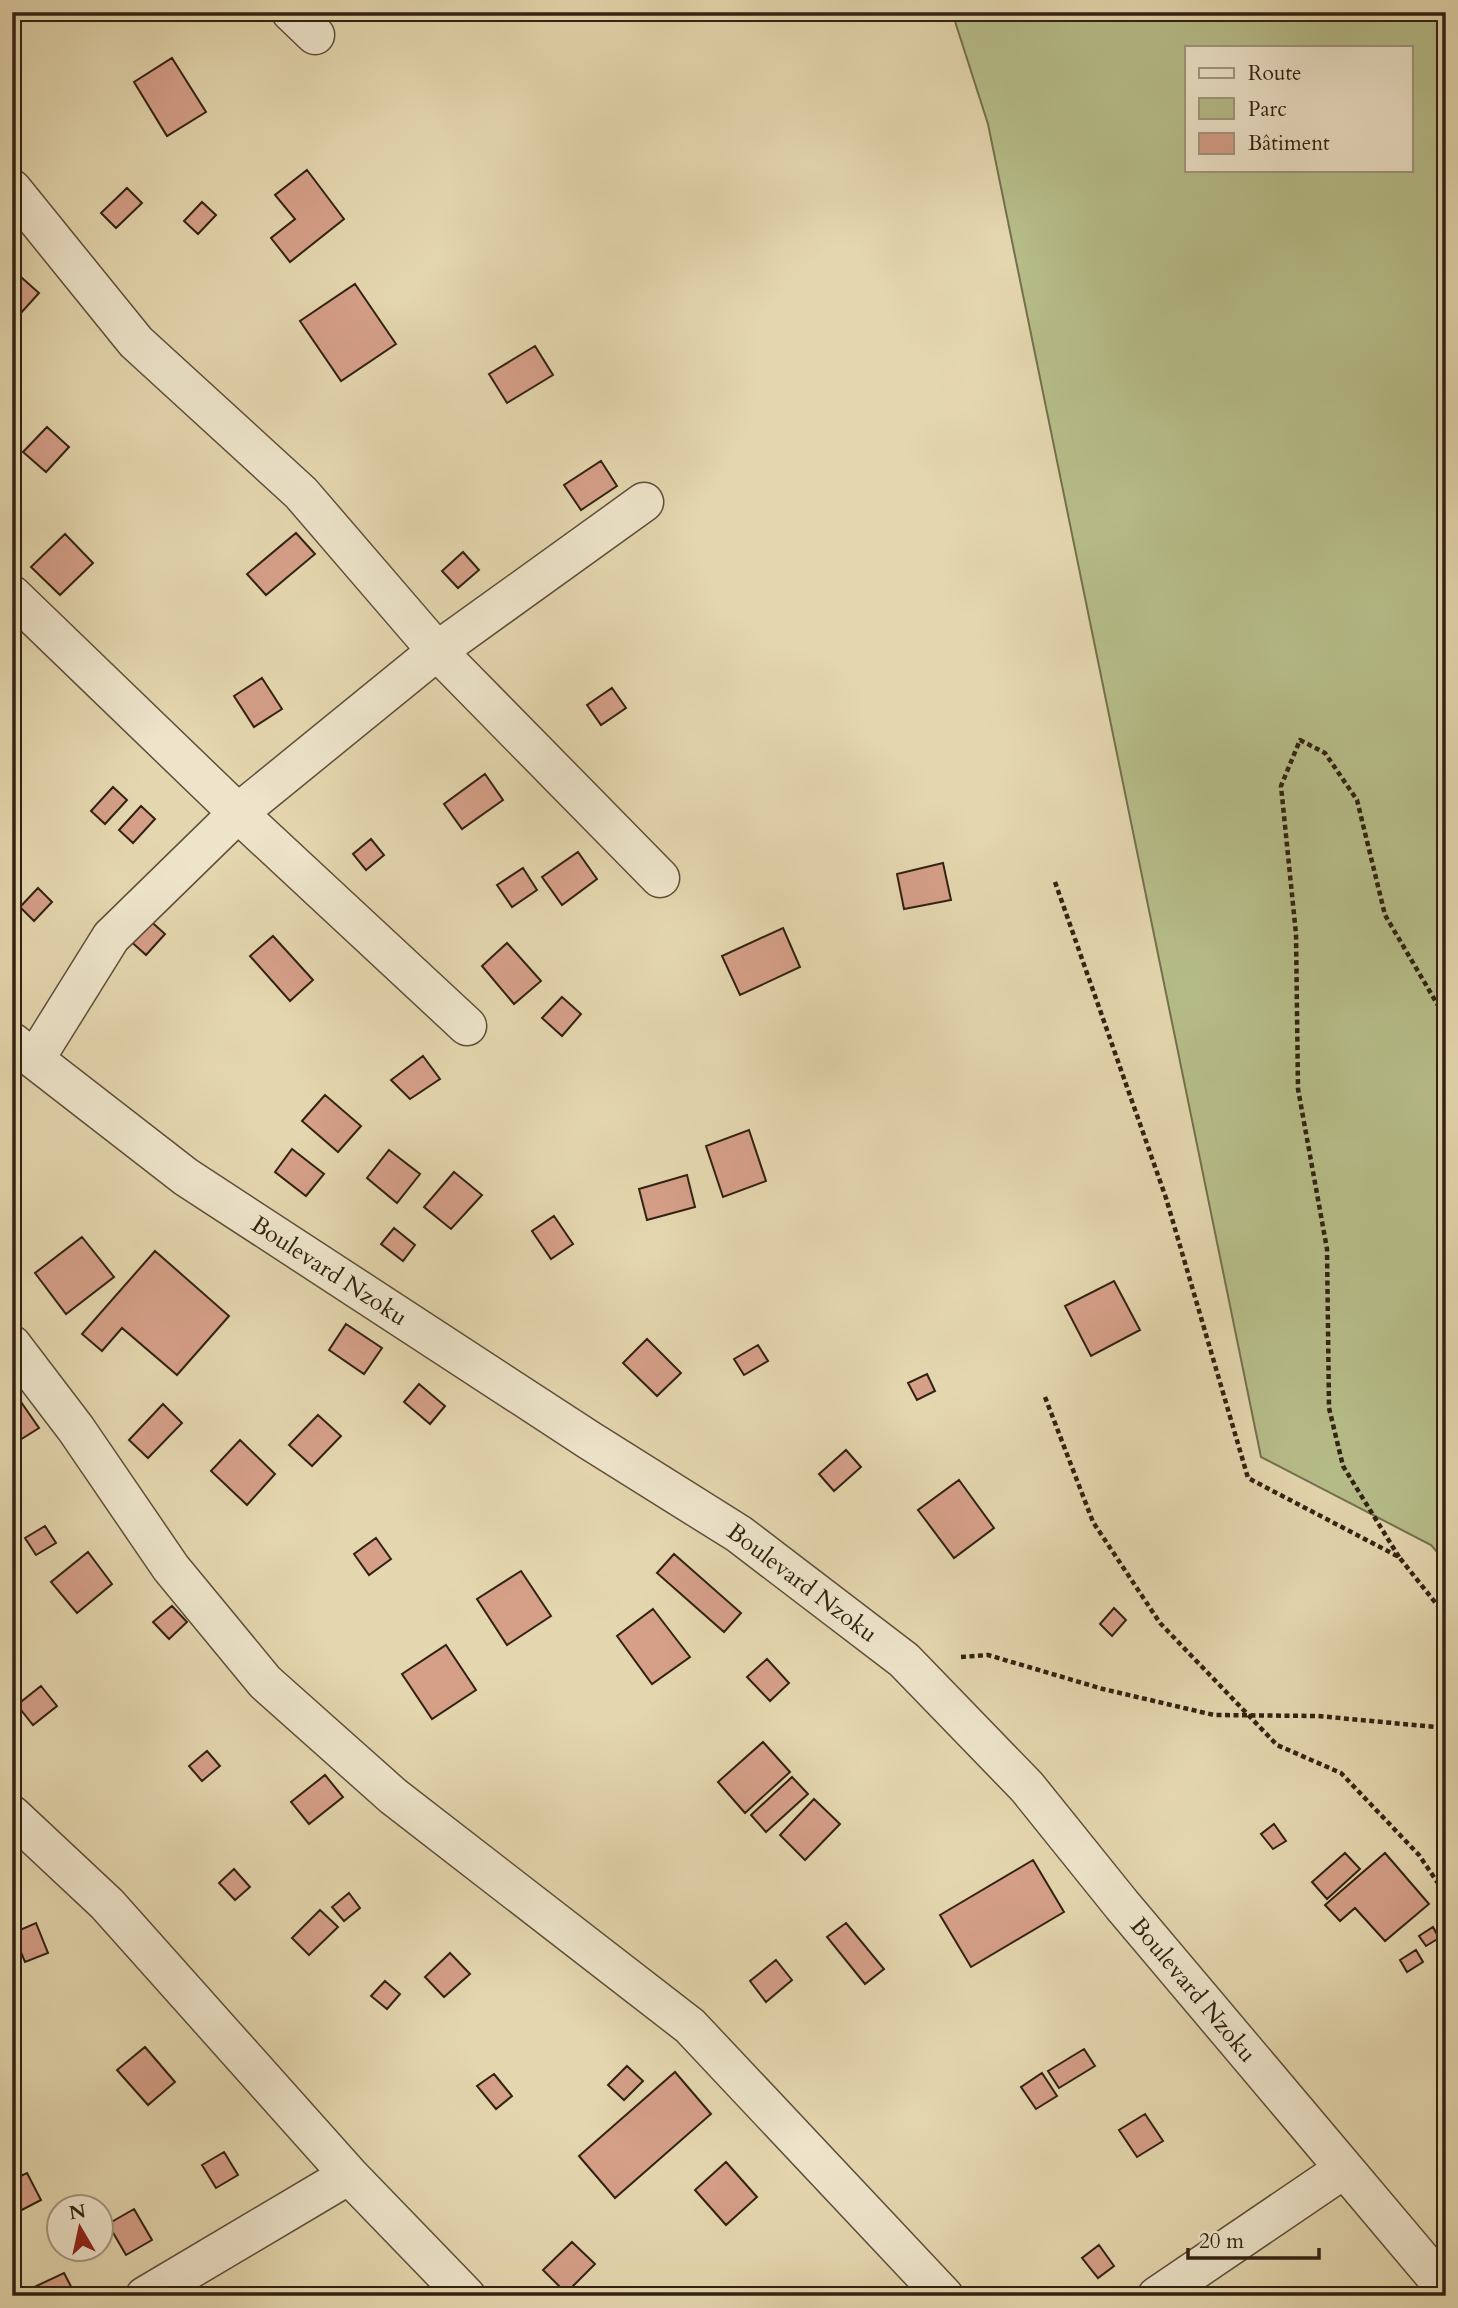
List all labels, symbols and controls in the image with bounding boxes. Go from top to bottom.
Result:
legend [1185,46,1412,172]
text: Route [1248,59,1302,88]
text: Parc [1248,95,1287,124]
text: Bâtiment [1248,129,1330,158]
street label: Boulevard Nzoku [244,1208,414,1334]
street label: Boulevard Nzoku [720,1516,884,1650]
street label: Boulevard Nzoku [1122,1910,1264,2070]
north arrow [46,2192,116,2262]
text: N [67,2198,88,2226]
scale bar [1188,2217,1320,2261]
text: 20 m [1199,2227,1244,2256]

